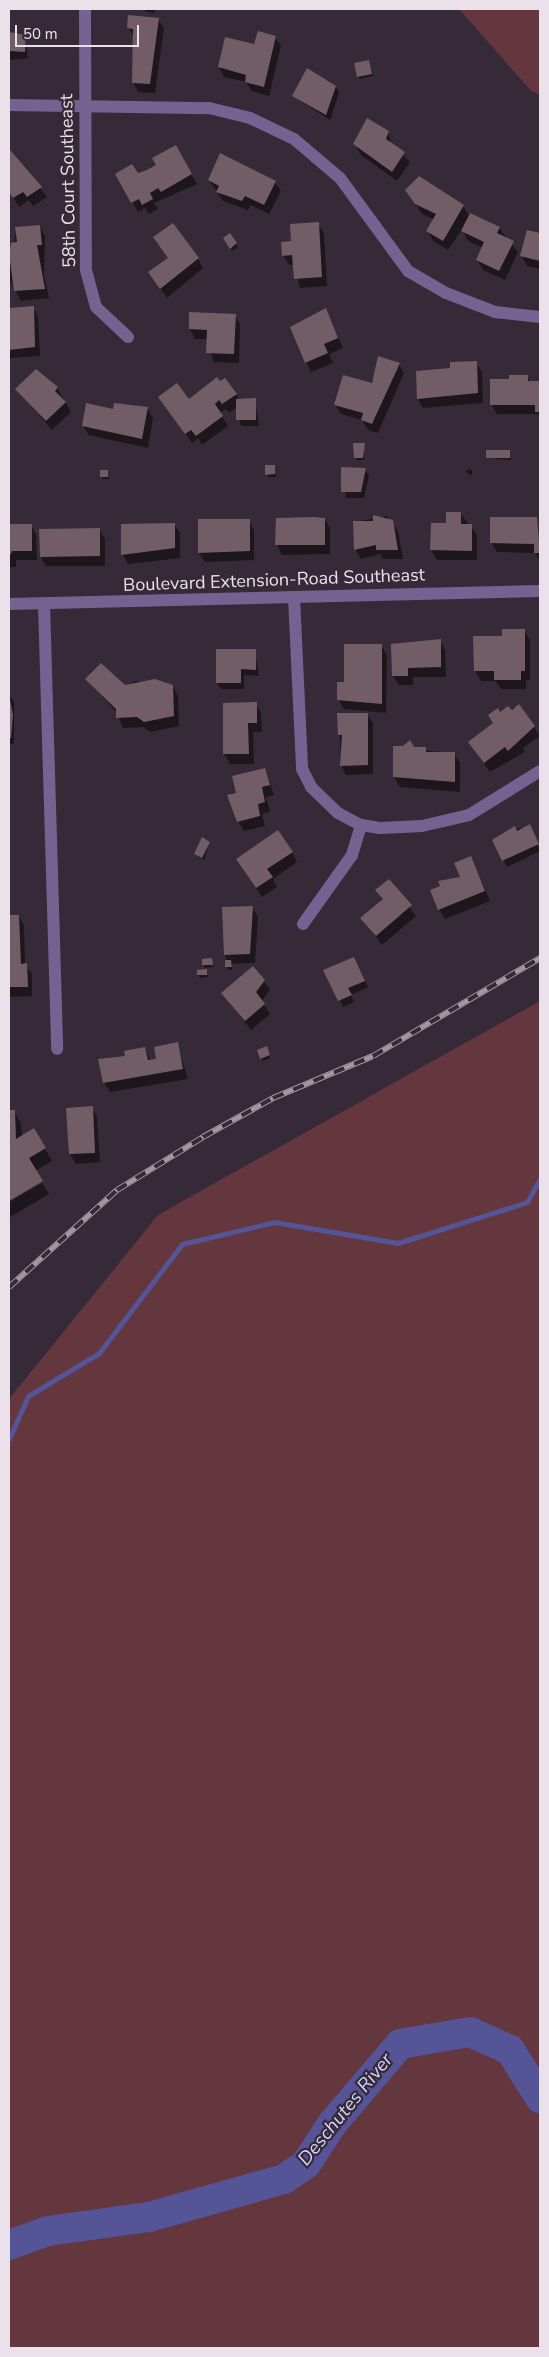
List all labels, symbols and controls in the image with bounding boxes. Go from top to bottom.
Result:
scale bar [18,15,141,47]
text: 50 m [23,24,58,44]
street label: 58th Court Southeast [56,94,80,268]
street label: Boulevard Extension-Road Southeast [123,564,425,596]
water label: Deschutes River [294,2049,398,2171]

